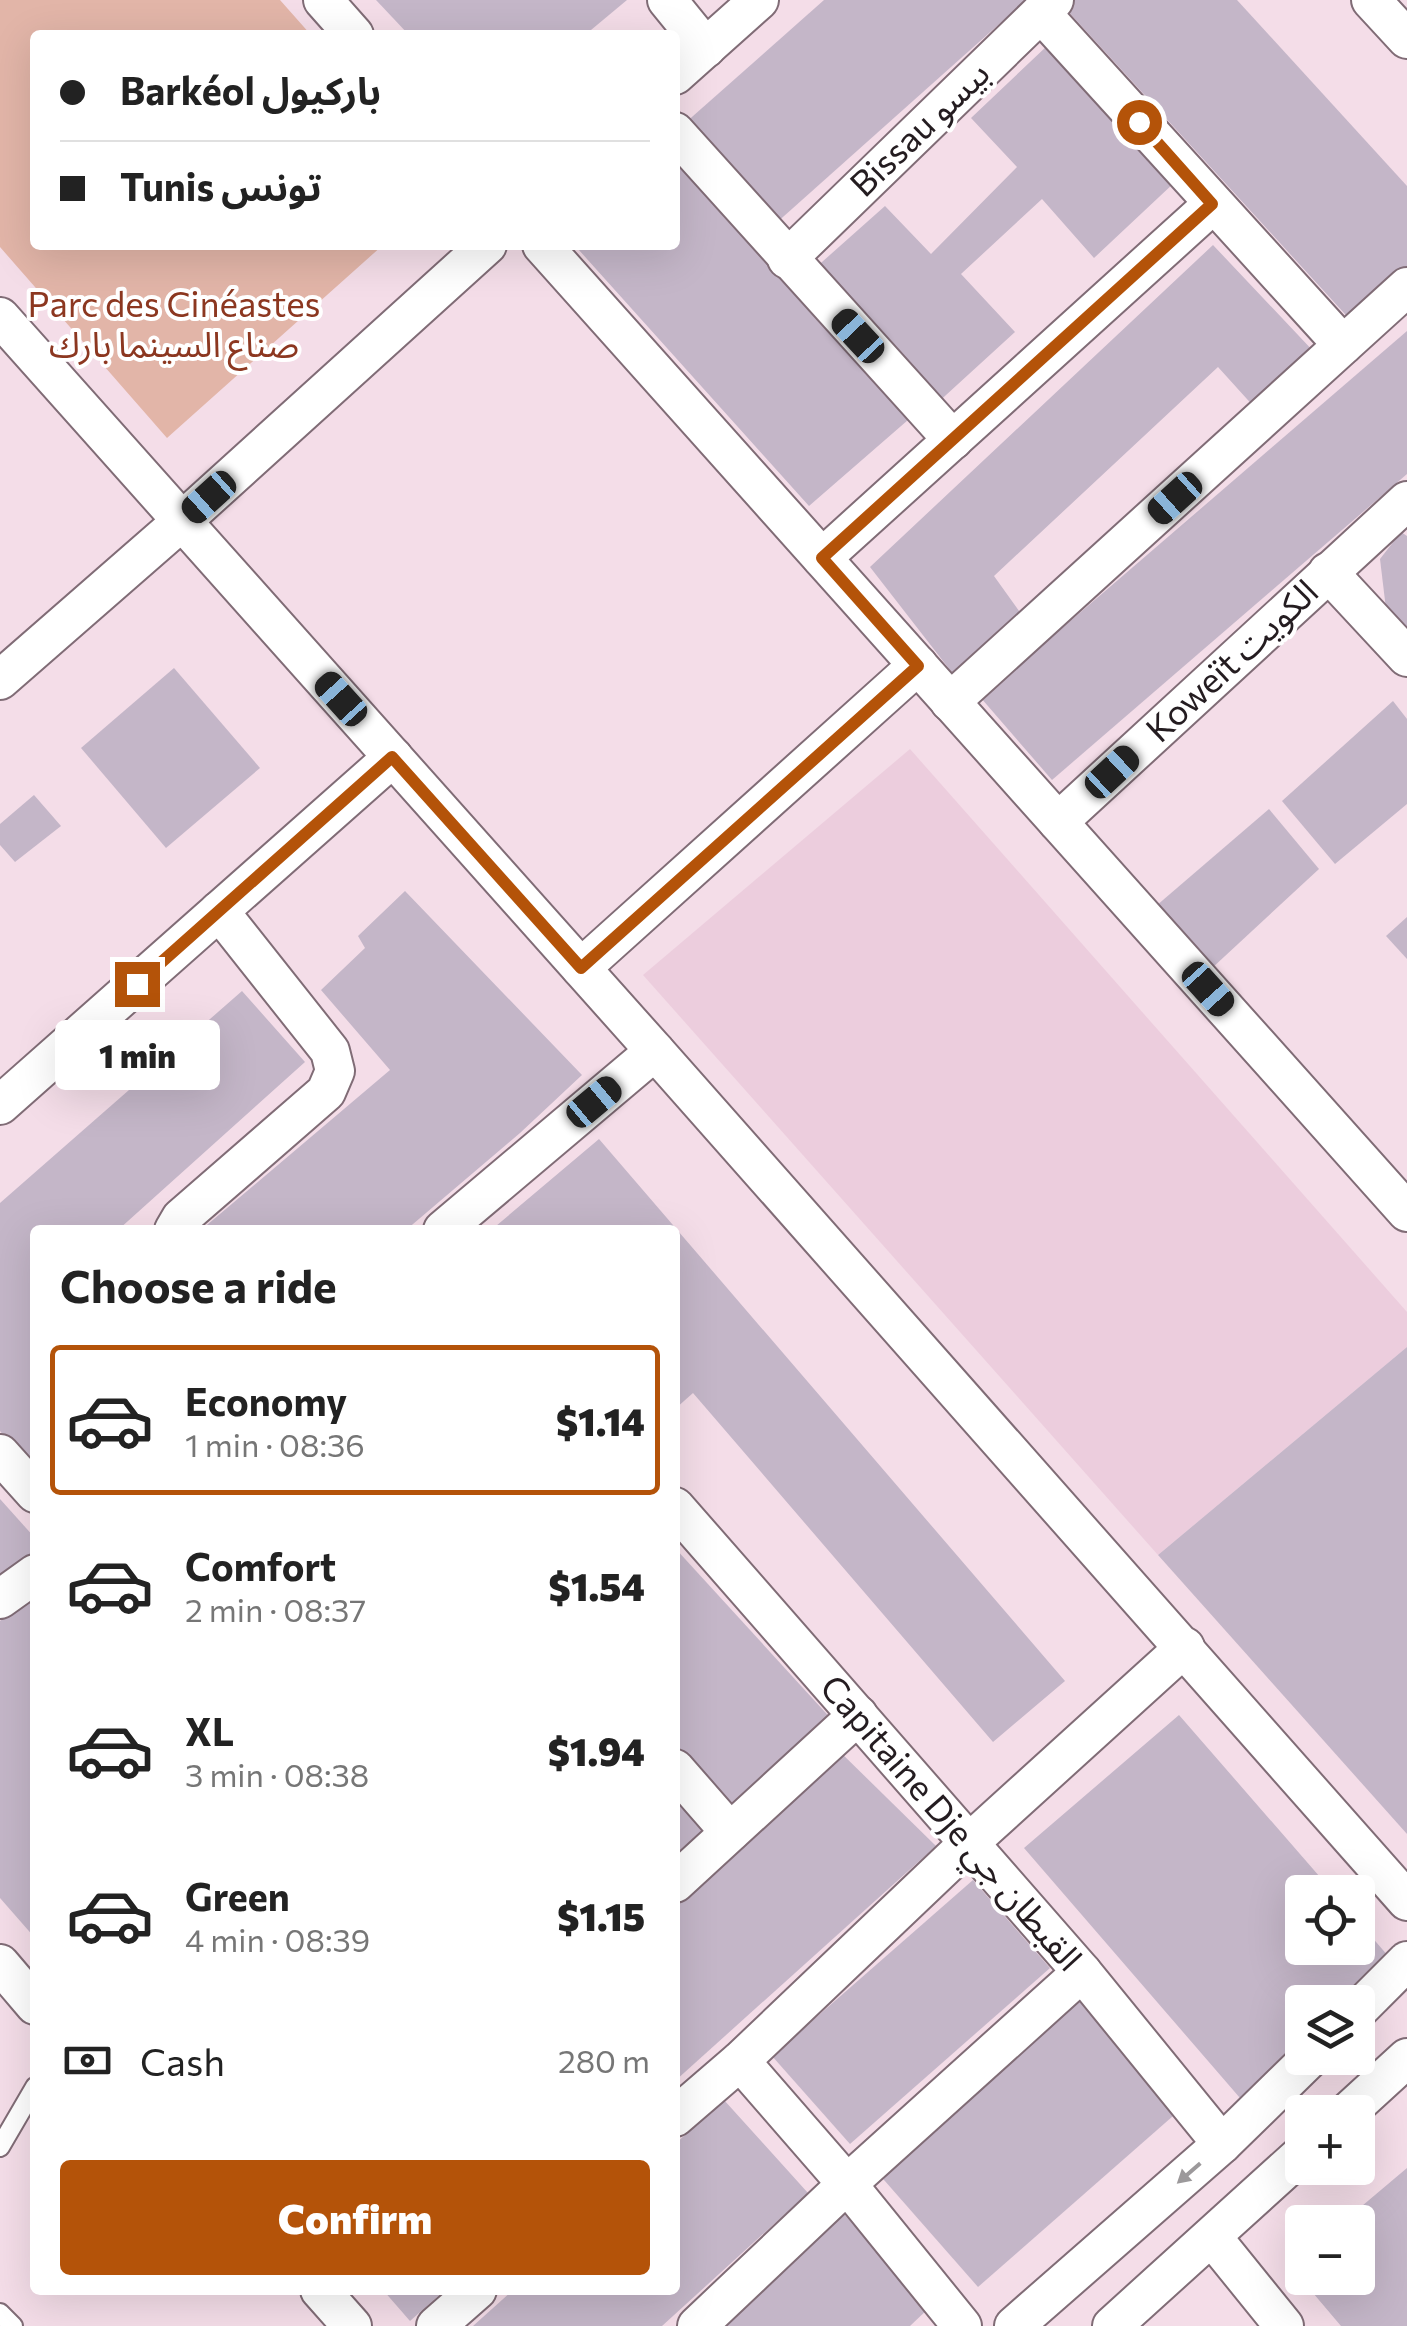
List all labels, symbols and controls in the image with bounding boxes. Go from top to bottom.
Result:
street label: Bissau بيسو [840,50,997,205]
text: Barkéol باركيول [120,66,381,113]
route start [1117,100,1162,145]
text: Tunis تونس [120,162,322,209]
park label: Parc des Cinéastes صناع السينما بارك [27,281,321,371]
car [827,304,889,368]
car [177,466,241,528]
car [1143,467,1207,529]
street label: Koweït الكويت [1136,569,1326,750]
car [310,667,372,731]
car [1080,741,1144,803]
car [1177,957,1239,1021]
route end [115,962,160,1007]
callout: 1 min [54,1019,220,1089]
text: 1 min [99,1035,176,1075]
car [561,1071,627,1133]
text: Choose a ride [60,1257,337,1312]
icon: car [65,1375,155,1465]
text: Economy [185,1377,347,1424]
text: $1.14 [556,1397,645,1444]
text: 1 min · 08:36 [185,1424,365,1464]
icon: car [65,1540,155,1630]
text: Comfort [185,1542,336,1589]
text: $1.54 [549,1562,645,1609]
text: 2 min · 08:37 [185,1589,366,1629]
street label: Capitaine Dje القبطان جي [807,1665,1093,1983]
icon: car [65,1705,155,1795]
text: XL [185,1707,234,1754]
text: $1.94 [548,1727,645,1774]
text: 3 min · 08:38 [185,1754,369,1794]
icon: car [65,1870,155,1960]
text: Green [185,1872,290,1919]
map controls [1285,1875,1375,2295]
button: locate [1285,1875,1375,1965]
text: $1.15 [557,1892,645,1939]
text: 4 min · 08:39 [185,1919,370,1959]
button: layers [1285,1985,1375,2075]
icon: cash [60,2033,115,2088]
text: Cash [140,2037,225,2084]
text: 280 m [558,2040,650,2080]
button: + [1285,2095,1375,2185]
button: Confirm [60,2160,650,2275]
one-way arrow [1176,2162,1201,2184]
button: − [1285,2205,1375,2295]

